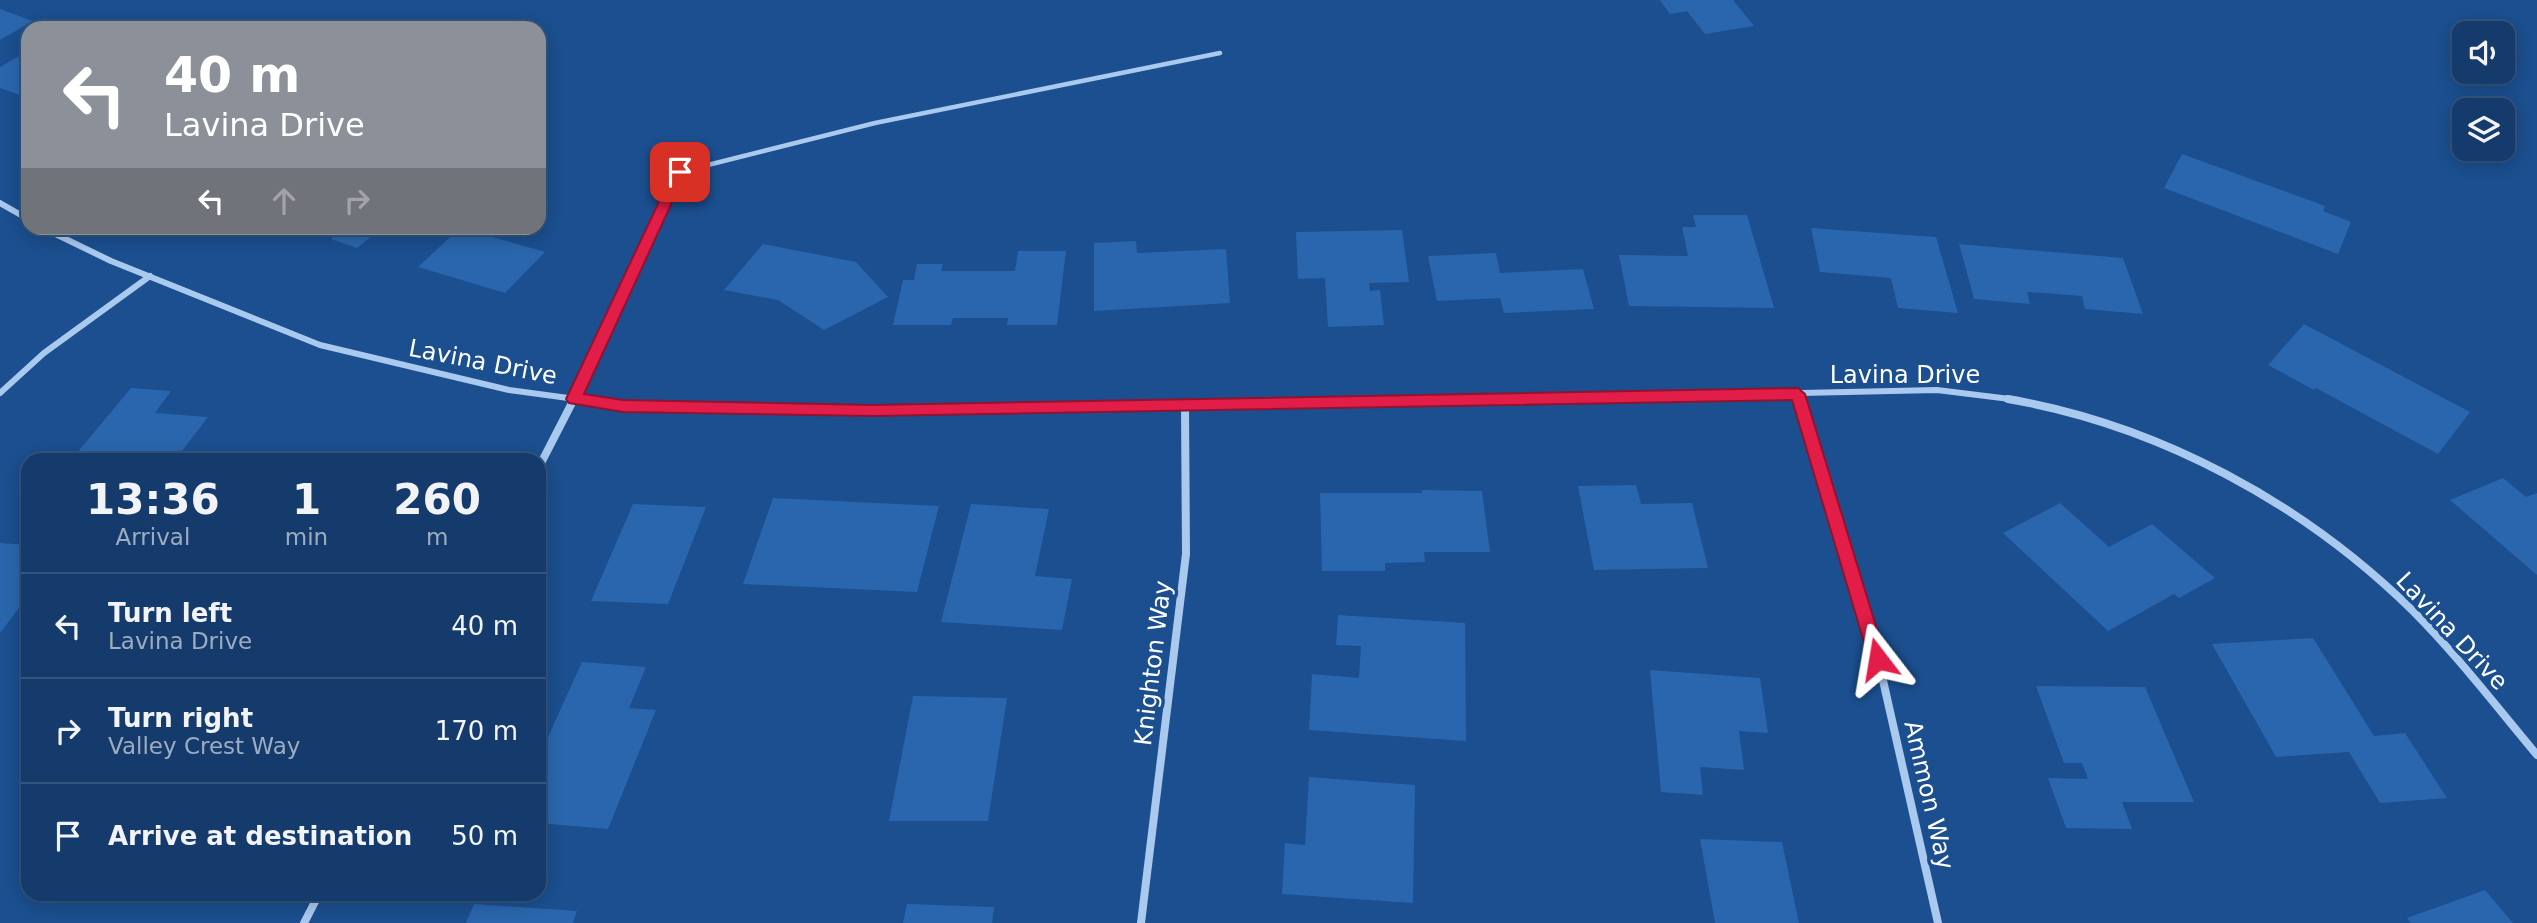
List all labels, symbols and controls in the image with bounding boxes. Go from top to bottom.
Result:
map controls [2452,21,2515,161]
button: sound [2452,21,2515,84]
text: 40 m [164,47,300,104]
icon: left [49,49,140,140]
button: layers [2452,98,2515,161]
text: Lavina Drive [164,106,365,144]
pin [650,142,710,202]
icon: arrive [661,153,699,191]
icon: left [192,182,230,220]
icon: ahead [265,182,303,220]
icon: right [338,182,376,220]
street label: Lavina Drive [406,334,560,390]
street label: Lavina Drive [1830,361,1980,389]
text: 13:36 [86,475,220,524]
text: 1 [292,475,321,524]
text: 260 [393,475,481,524]
text: Arrival [116,524,190,550]
text: min [285,524,328,550]
text: m [426,524,448,550]
street label: Lavina Drive [2390,566,2514,696]
street label: Knighton Way [1129,579,1177,747]
text: Turn left [108,598,232,628]
icon: left [49,607,87,645]
text: 40 m [451,611,518,641]
position arrow [1841,622,1915,696]
text: Lavina Drive [108,628,252,654]
text: Turn right [108,703,253,733]
icon: right [49,712,87,750]
text: 170 m [435,716,518,746]
street label: Ammon Way [1898,718,1960,872]
text: Valley Crest Way [108,733,300,759]
icon: arrive [49,817,87,855]
text: Arrive at destination [108,821,412,851]
text: 50 m [451,821,518,851]

